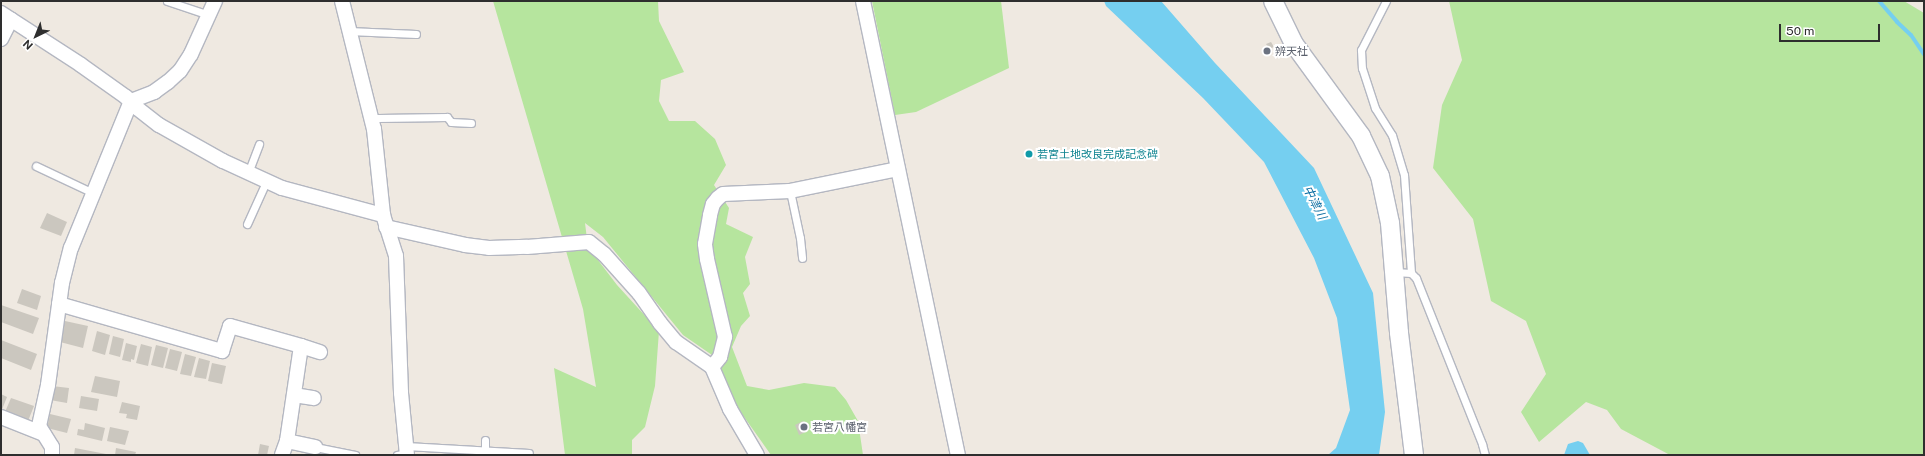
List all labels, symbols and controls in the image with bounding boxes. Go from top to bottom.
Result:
north arrow [16,16,56,56]
scale bar [1781,16,1882,42]
text: 50 m [1786,24,1814,38]
text: N [21,37,35,52]
place label: 辨天社 [1275,44,1308,58]
marker: 辨天社 [1262,46,1272,56]
place label: 若宮土地改良完成記念碑 [1037,147,1158,161]
marker: 若宮土地改良完成記念碑 [1024,149,1034,159]
water label: 中津川 [1299,184,1329,222]
place label: 若宮八幡宮 [812,420,867,434]
marker: 若宮八幡宮 [799,422,809,432]

